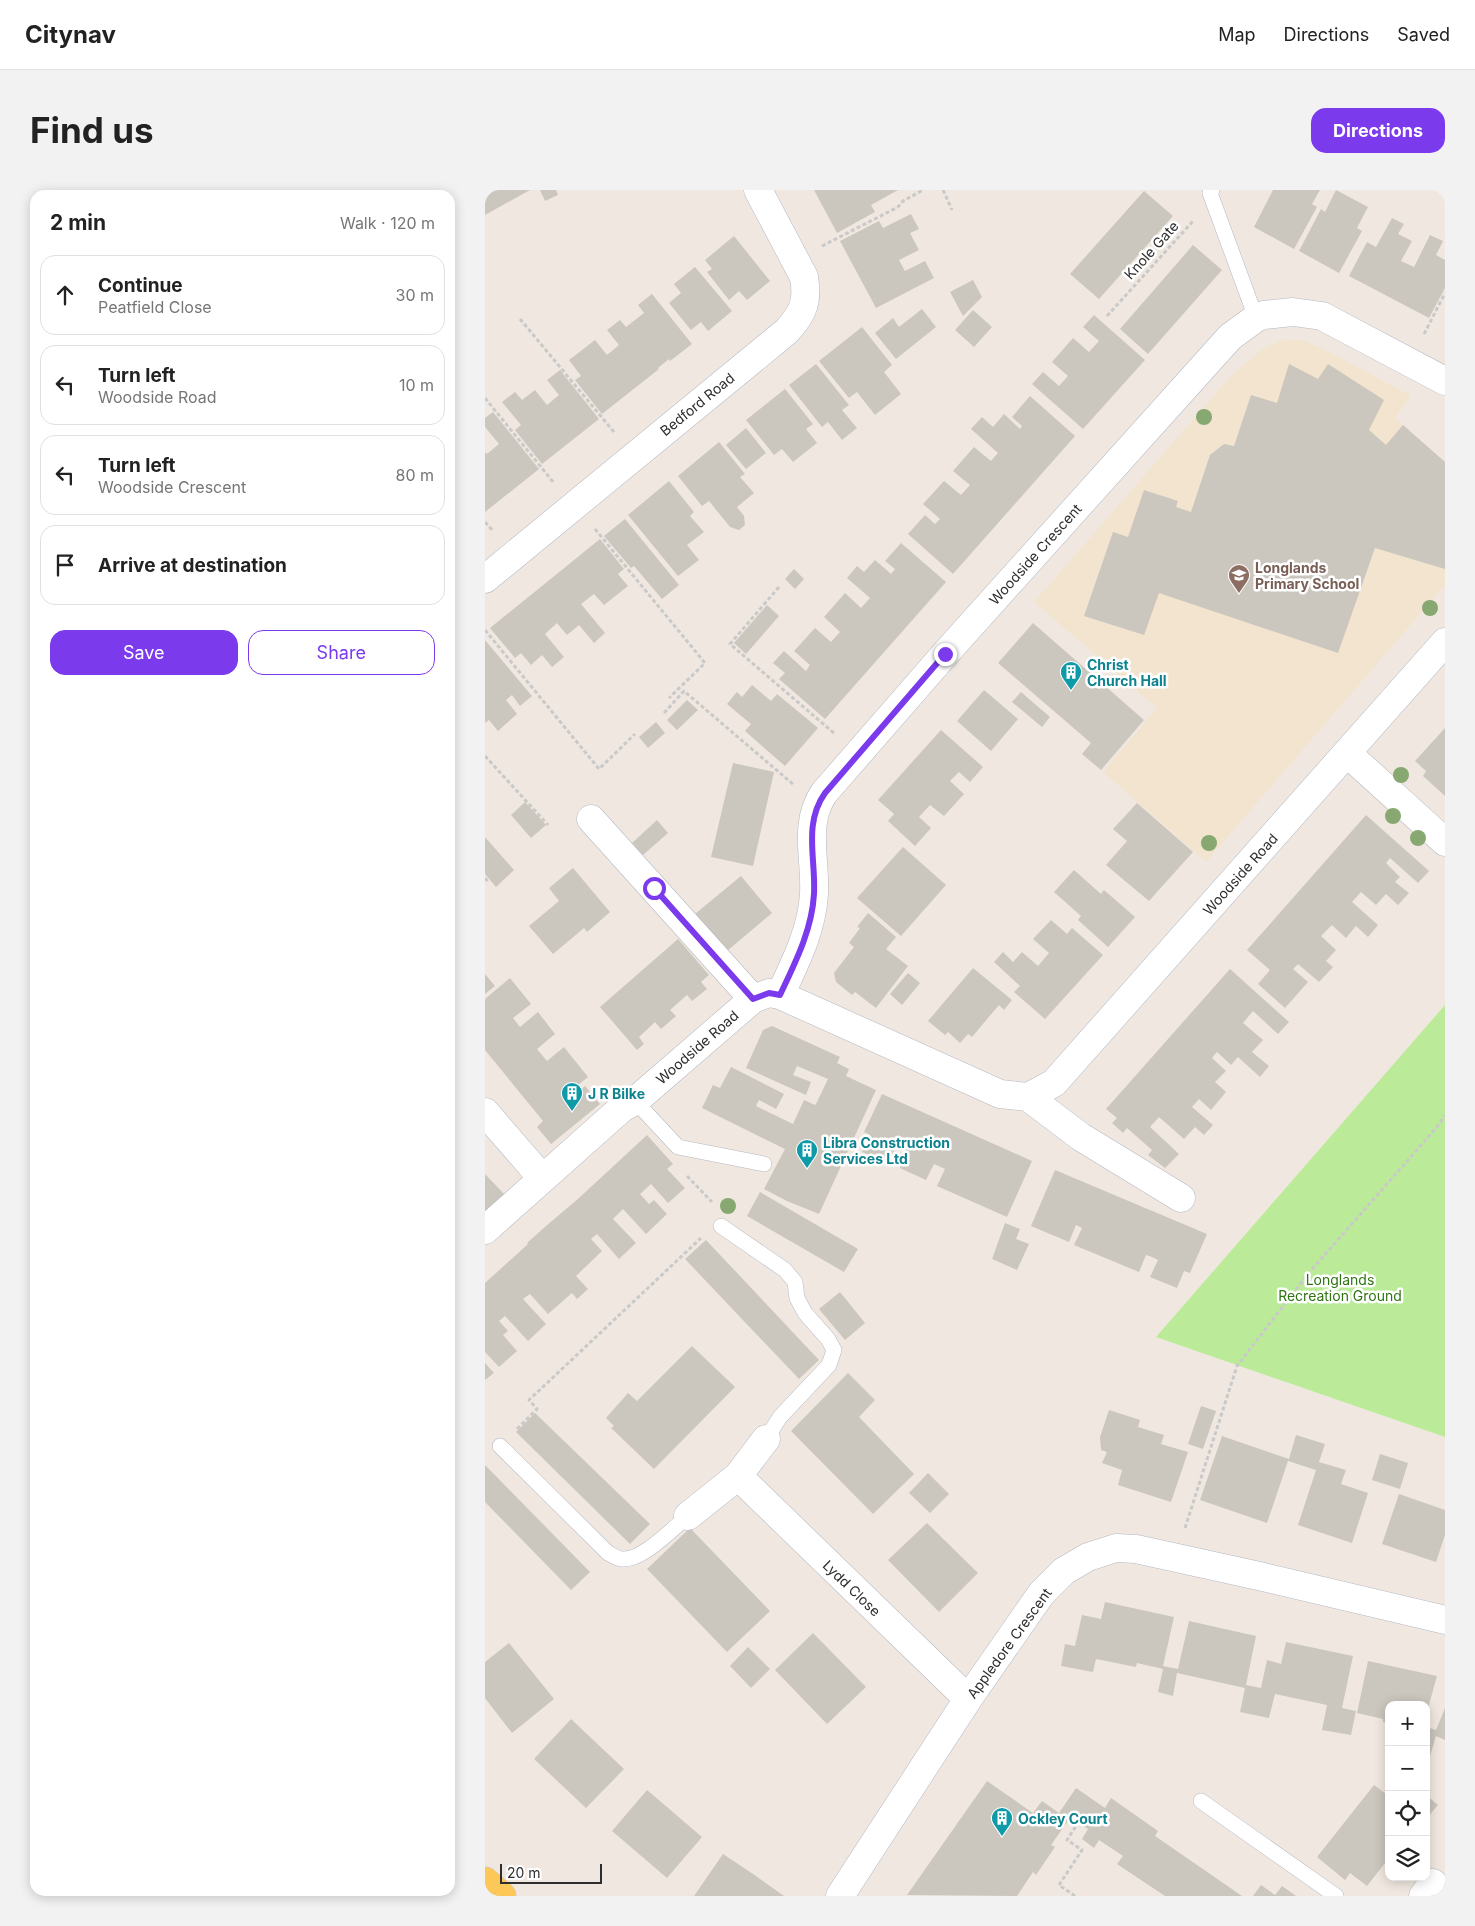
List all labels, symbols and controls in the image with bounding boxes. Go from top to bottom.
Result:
text: Citynav [25,20,116,49]
text: Map [1218,24,1256,45]
text: Directions [1284,24,1369,45]
text: Saved [1397,24,1450,45]
button: Directions [1311,108,1445,153]
text: Find us [30,109,154,151]
text: 2 min [50,210,106,235]
text: Walk · 120 m [340,213,435,233]
street label: Knole Gate [1120,217,1182,283]
text: Continue [98,274,183,297]
icon: ahead [51,281,79,309]
text: 30 m [396,285,434,305]
text: Peatfield Close [98,297,212,317]
text: Turn left [98,364,176,387]
street label: Bedford Road [657,369,737,439]
icon: left [51,371,79,399]
text: 10 m [399,375,434,395]
text: Woodside Road [98,387,216,407]
text: Turn left [98,454,176,477]
icon: left [51,461,79,489]
text: 80 m [395,465,434,485]
text: Woodside Crescent [98,477,246,497]
street label: Woodside Crescent [985,500,1085,608]
icon: arrive [51,551,79,579]
text: Arrive at destination [98,554,287,577]
place label: Longlands Primary School [1255,559,1359,592]
school or university icon: Longlands Primary School [1227,563,1251,594]
button: Save [50,630,238,675]
button: Share [248,630,435,675]
route end [934,643,957,666]
place label: Christ Church Hall [1087,656,1167,689]
building icon: Christ Church Hall [1059,660,1083,691]
street label: Woodside Road [1199,830,1281,918]
route start [643,877,666,900]
street label: Woodside Road [652,1007,742,1087]
building icon: J R Bilke [560,1081,584,1112]
place label: J R Bilke [588,1085,645,1102]
place label: Libra Construction Services Ltd [823,1134,950,1167]
building icon: Libra Construction Services Ltd [795,1138,819,1169]
park label: Longlands Recreation Ground [1278,1271,1402,1304]
street label: Lydd Close [820,1556,884,1620]
street label: Appledore Crescent [963,1584,1055,1702]
map controls [1385,1701,1430,1881]
button: + [1385,1701,1430,1746]
button: − [1385,1746,1430,1791]
button: locate [1385,1791,1430,1836]
building icon: Ockley Court [990,1806,1014,1837]
place label: Ockley Court [1018,1810,1108,1827]
button: layers [1385,1836,1430,1881]
scale bar [500,1861,603,1884]
text: 20 m [507,1864,541,1881]

